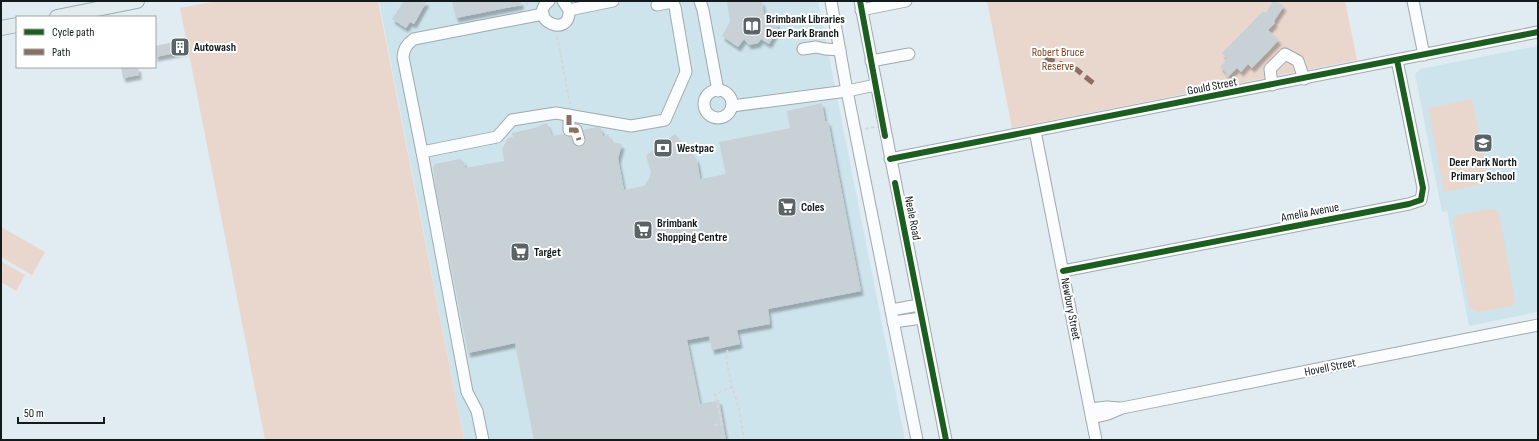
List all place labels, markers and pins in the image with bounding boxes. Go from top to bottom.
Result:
place label: Brimbank Libraries Deer Park Branch [766,12,845,41]
library icon: Brimbank Libraries Deer Park Branch [741,15,763,37]
building icon: Autowash [169,36,191,58]
place label: Autowash [193,40,236,55]
school or university icon: Deer Park North Primary School [1472,132,1494,154]
bank icon: Westpac [652,137,674,159]
place label: Westpac [677,141,714,156]
place label: Deer Park North Primary School [1449,155,1517,184]
supermarket icon: Coles [776,196,798,218]
place label: Coles [801,200,825,215]
place label: Brimbank Shopping Centre [657,216,727,245]
supermarket icon: Brimbank Shopping Centre [632,219,654,241]
supermarket icon: Target [509,241,531,263]
place label: Target [534,245,561,260]

